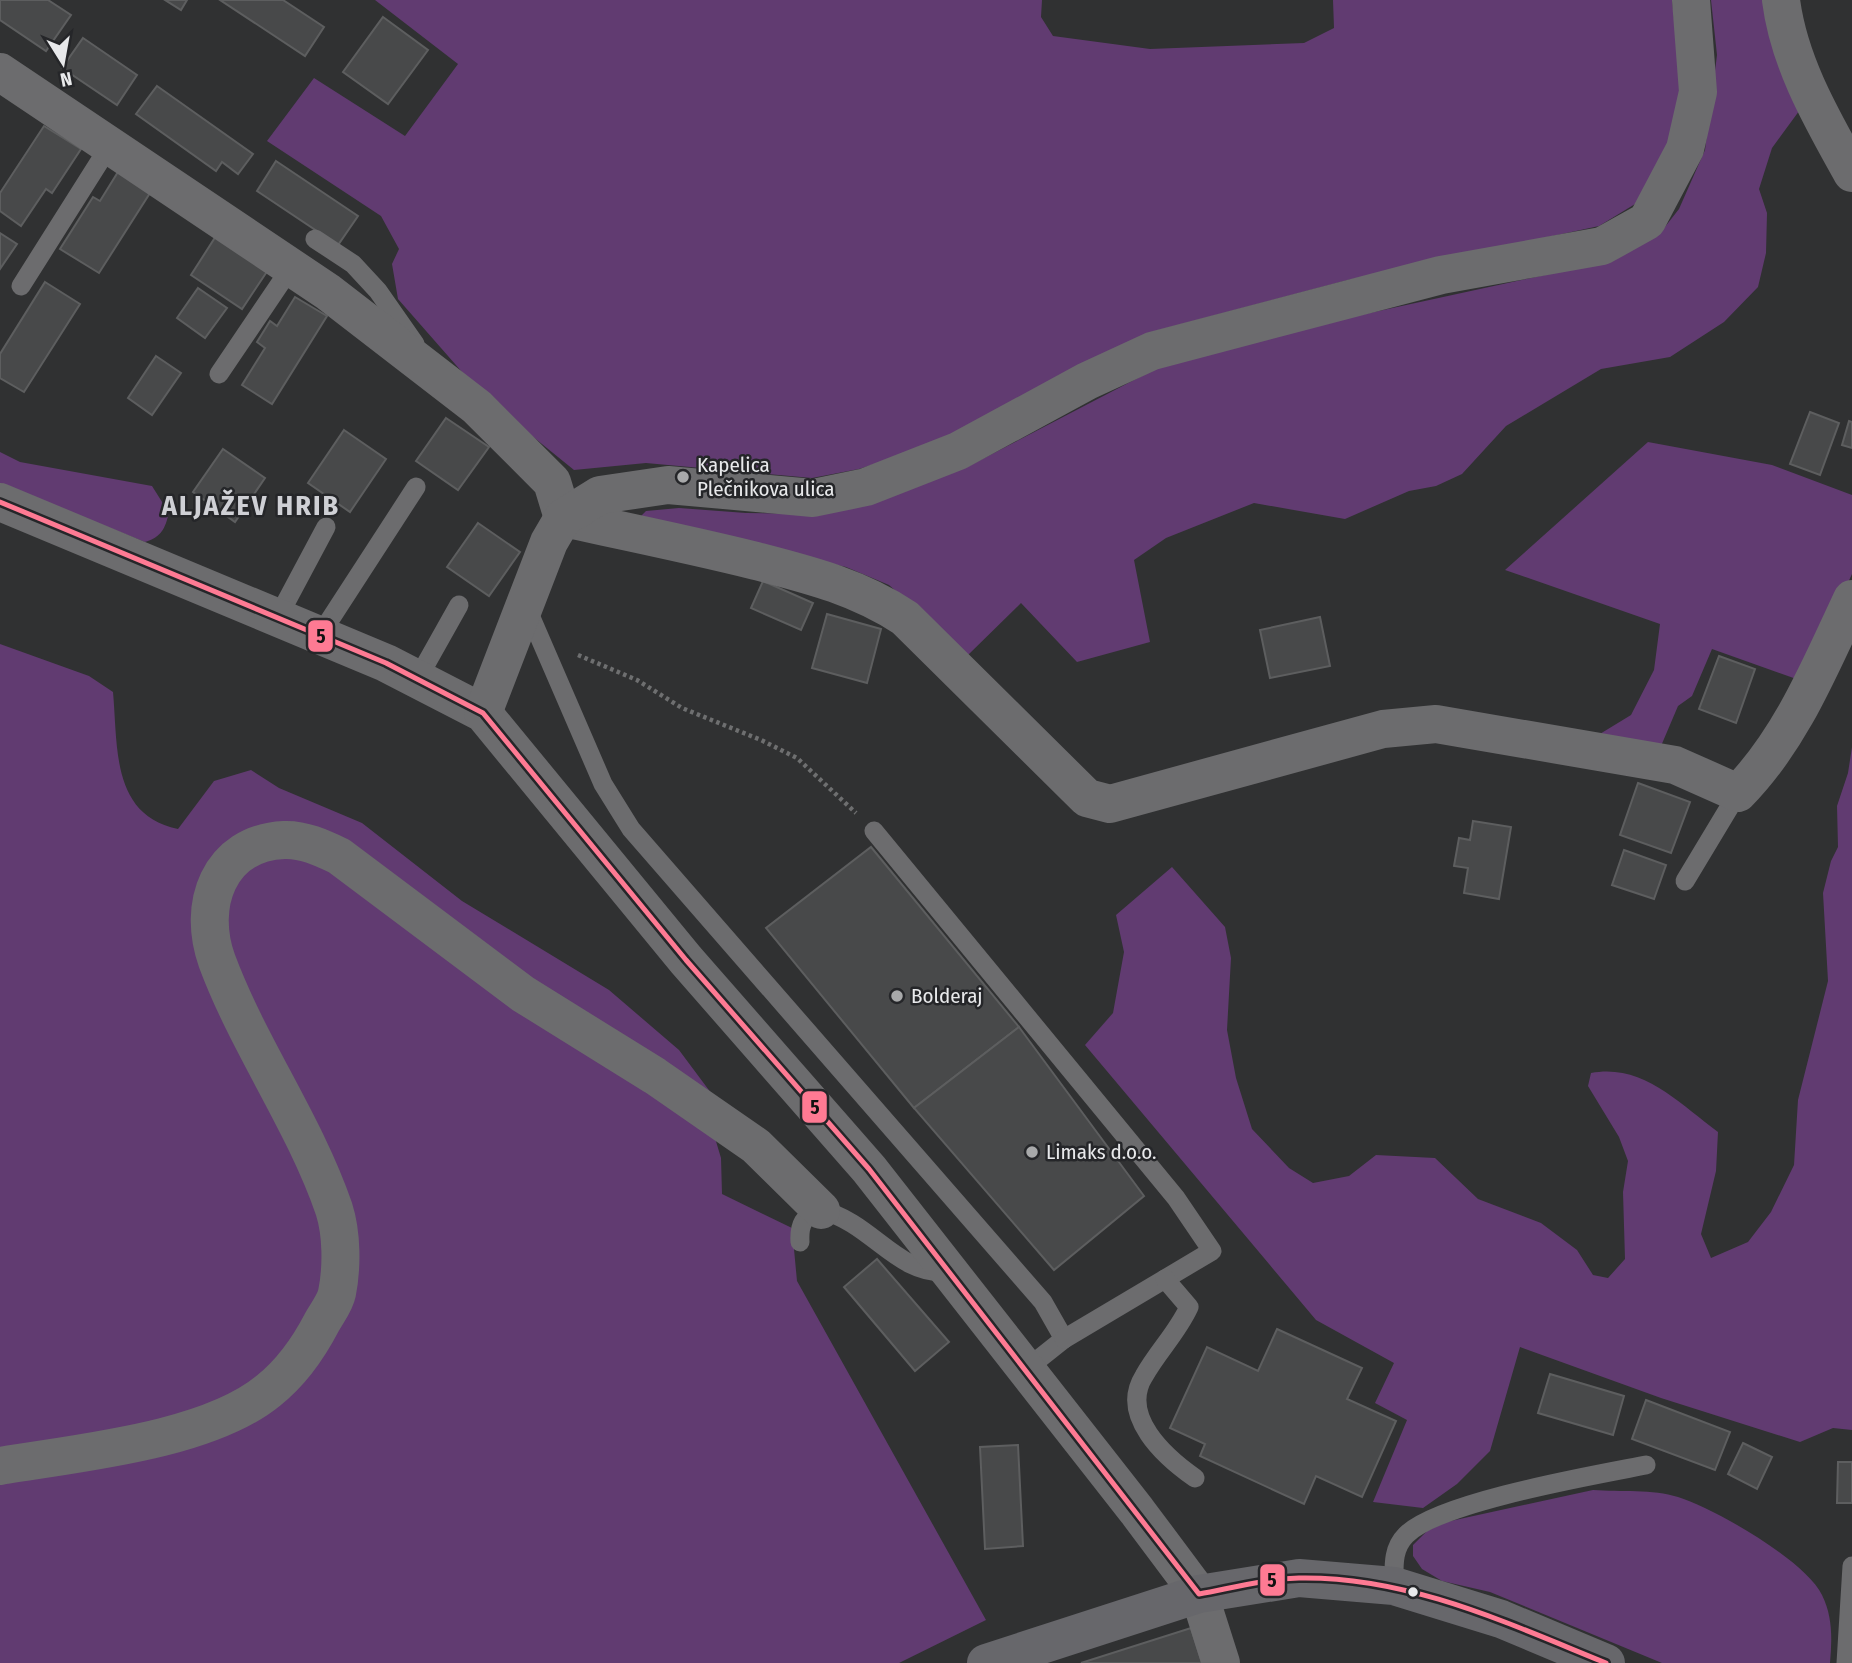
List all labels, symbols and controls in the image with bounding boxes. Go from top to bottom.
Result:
north arrow [28,28,98,98]
text: N [58,67,74,92]
place label: Kapelica Plečnikova ulica [697,452,835,502]
marker: Kapelica Plečnikova ulica [675,469,691,485]
district label: ALJAŽEV HRIB [161,489,340,522]
line badge: 5 [307,619,334,653]
text: 5 [316,625,326,648]
place label: Bolderaj [911,983,983,1009]
marker: Bolderaj [889,988,905,1004]
line badge: 5 [801,1090,828,1124]
text: 5 [810,1096,820,1119]
place label: Limaks d.o.o. [1046,1139,1156,1165]
marker: Limaks d.o.o. [1024,1144,1040,1160]
line badge: 5 [1259,1563,1286,1597]
text: 5 [1267,1569,1277,1592]
unlabelled marker [1406,1585,1420,1599]

